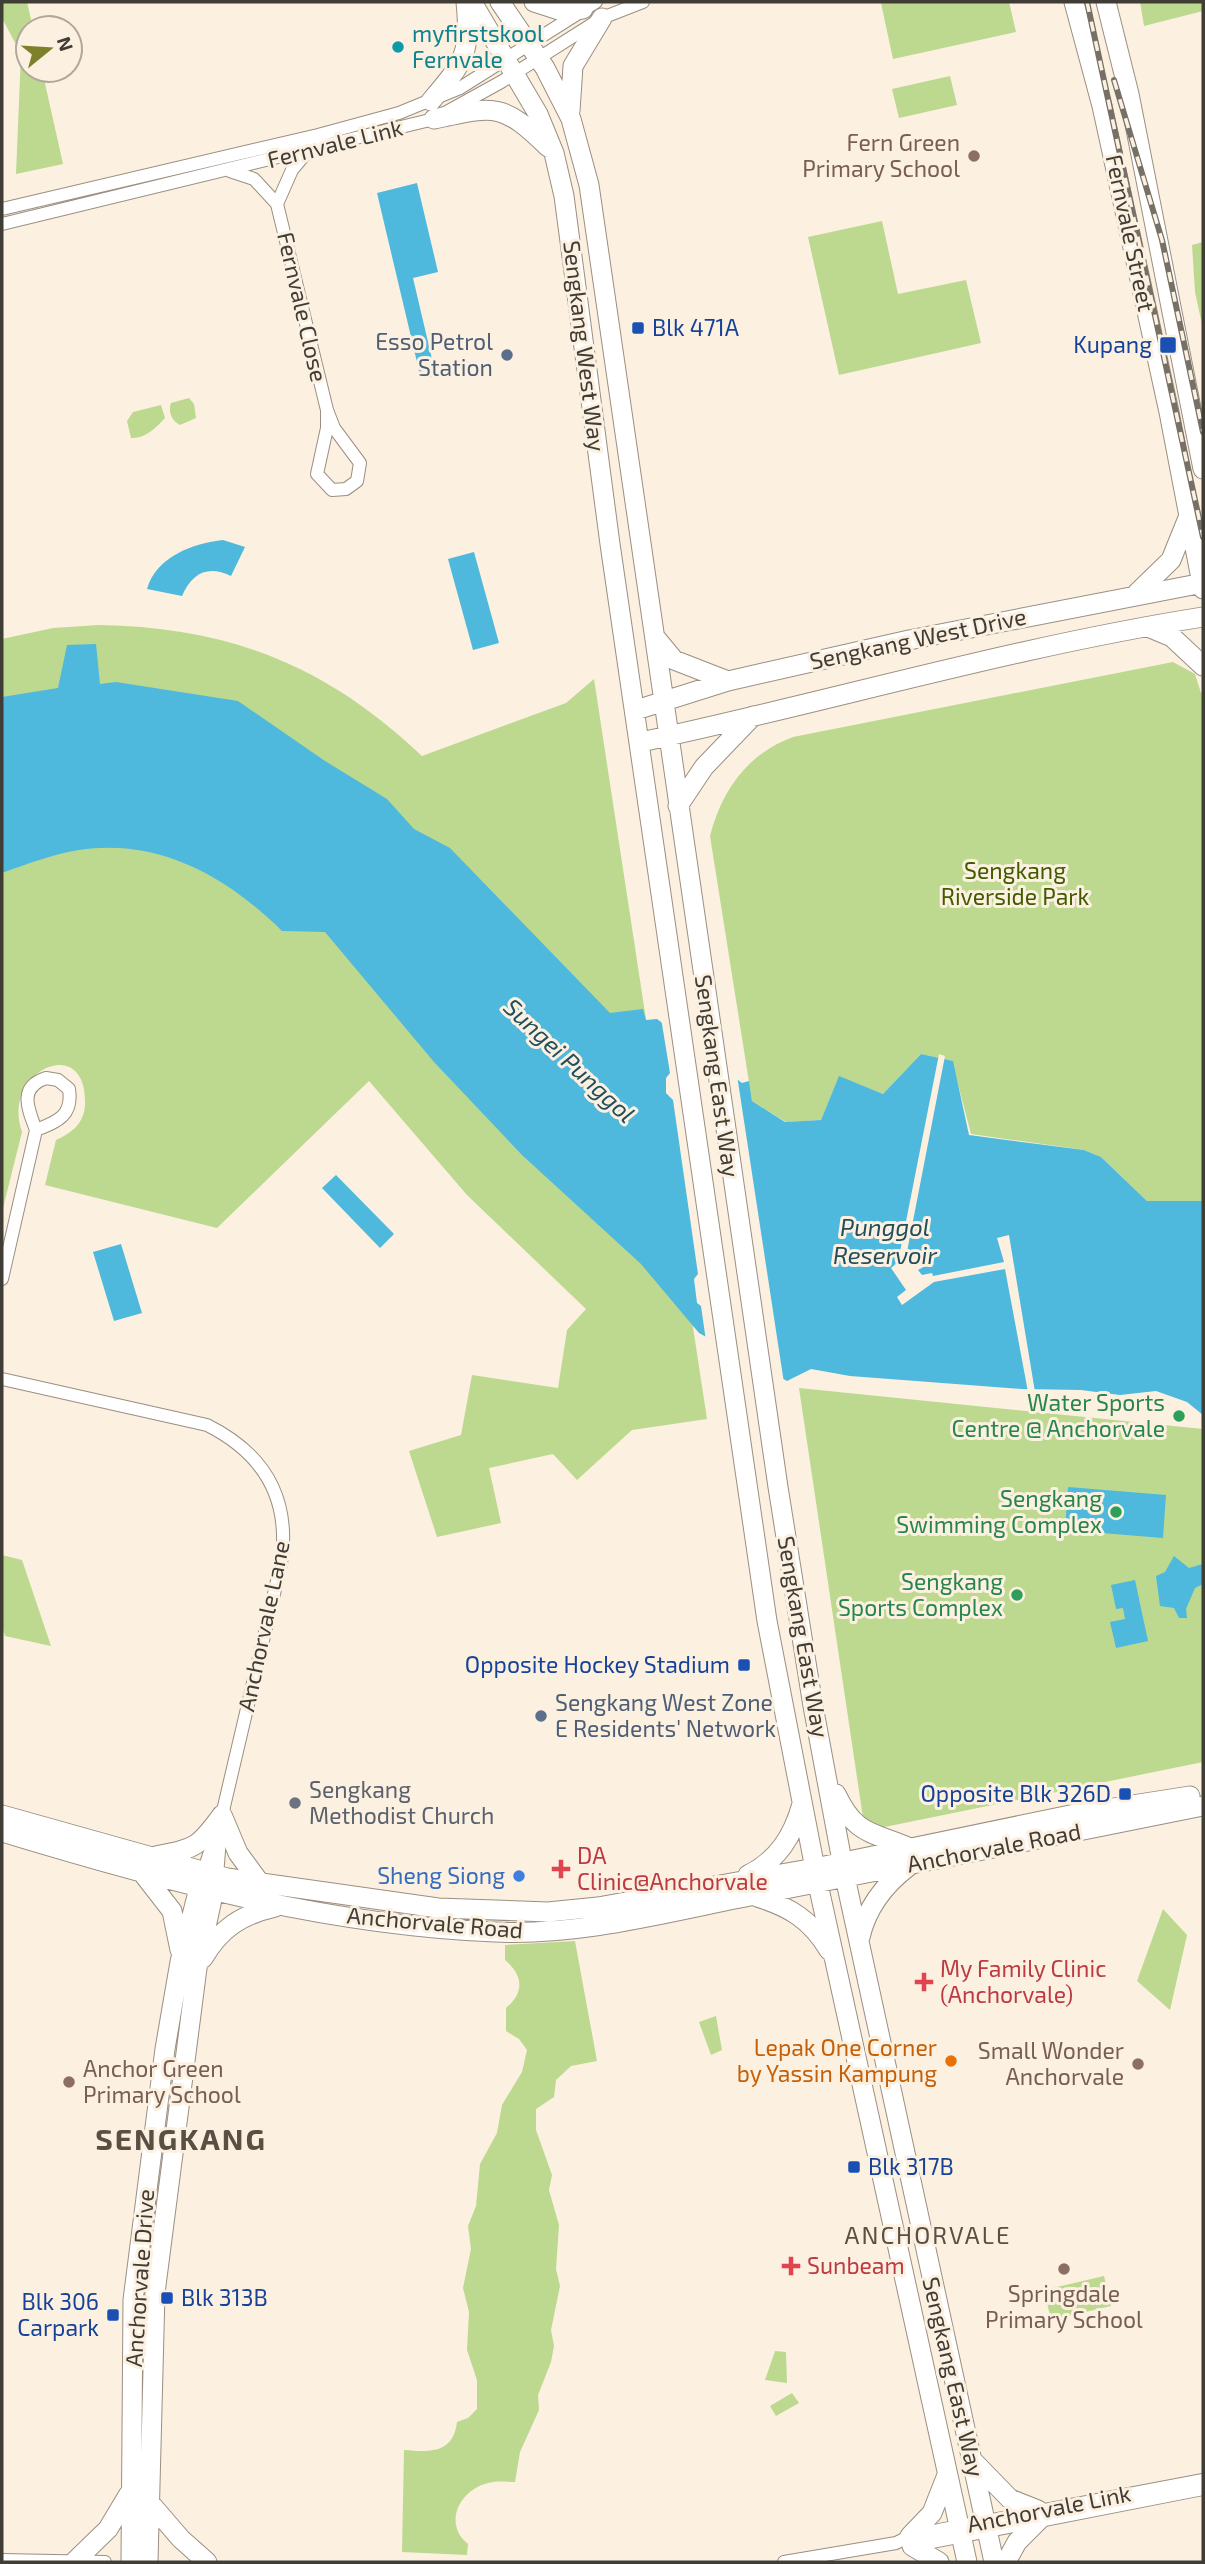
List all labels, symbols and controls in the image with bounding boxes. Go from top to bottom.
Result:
north arrow [14,14,84,84]
place label: myfirstskool Fernvale [412,19,544,73]
text: N [53,34,79,54]
marker: myfirstskool Fernvale [390,39,406,55]
street label: Fernvale Link [264,113,406,173]
place label: Fern Green Primary School [802,128,960,182]
marker: Fern Green Primary School [966,148,982,164]
street label: Fernvale Street [1101,152,1161,314]
street label: Fernvale Close [272,229,334,384]
street label: Sengkang West Way [558,239,612,453]
place label: Blk 471A [652,313,740,341]
marker: Blk 471A [630,320,646,336]
place label: Esso Petrol Station [375,327,493,381]
place label: Kupang [1073,330,1152,358]
marker: Kupang [1158,335,1178,355]
marker: Esso Petrol Station [499,347,515,363]
street label: Sengkang West Drive [807,601,1029,675]
park label: Sengkang Riverside Park [941,856,1090,910]
street label: Sengkang East Way [690,973,746,1179]
water label: Sungei Punggol [498,992,642,1128]
water label: Punggol Reservoir [833,1212,937,1269]
place label: Water Sports Centre @ Anchorvale [951,1388,1165,1442]
marker: Water Sports Centre @ Anchorvale [1171,1408,1187,1424]
place label: Sengkang Swimming Complex [896,1484,1102,1538]
marker: Sengkang Swimming Complex [1108,1504,1124,1520]
street label: Sengkang East Way [772,1534,836,1740]
street label: Anchorvale Lane [231,1538,295,1714]
place label: Sengkang Sports Complex [838,1567,1003,1621]
marker: Sengkang Sports Complex [1009,1587,1025,1603]
place label: Opposite Hockey Stadium [465,1650,730,1678]
marker: Opposite Hockey Stadium [736,1657,752,1673]
place label: Sengkang West Zone E Residents' Network [555,1688,776,1742]
marker: Sengkang West Zone E Residents' Network [533,1708,549,1724]
place label: Sengkang Methodist Church [309,1775,494,1829]
place label: Opposite Blk 326D [920,1779,1111,1807]
marker: Opposite Blk 326D [1117,1786,1133,1802]
marker: Sengkang Methodist Church [287,1795,303,1811]
street label: Anchorvale Road [904,1816,1083,1878]
place label: DA Clinic@Anchorvale [577,1841,768,1895]
marker: DA Clinic@Anchorvale [551,1859,571,1879]
place label: Sheng Siong [377,1861,505,1889]
marker: Sheng Siong [511,1868,527,1884]
street label: Anchorvale Road [346,1900,524,1944]
place label: My Family Clinic (Anchorvale) [940,1954,1106,2008]
marker: My Family Clinic (Anchorvale) [914,1972,934,1992]
place label: Lepak One Corner by Yassin Kampung [737,2033,937,2087]
place label: Small Wonder Anchorvale [978,2036,1124,2090]
marker: Lepak One Corner by Yassin Kampung [943,2053,959,2069]
place label: Anchor Green Primary School [83,2054,241,2108]
marker: Small Wonder Anchorvale [1130,2056,1146,2072]
marker: Anchor Green Primary School [61,2074,77,2090]
district label: SENGKANG [95,2120,267,2156]
place label: Blk 317B [868,2152,954,2180]
marker: Blk 317B [846,2159,862,2175]
street label: Anchorvale Drive [119,2188,159,2368]
district label: ANCHORVALE [845,2220,1011,2249]
place label: Sunbeam [807,2251,905,2279]
marker: Sunbeam [781,2256,801,2276]
marker: Springdale Primary School [1056,2261,1072,2277]
street label: Sengkang East Way [917,2274,991,2479]
place label: Springdale Primary School [985,2279,1143,2333]
place label: Blk 313B [181,2283,268,2311]
place label: Blk 306 Carpark [17,2287,99,2341]
marker: Blk 313B [159,2290,175,2306]
marker: Blk 306 Carpark [105,2307,121,2323]
street label: Anchorvale Link [965,2478,1133,2538]

